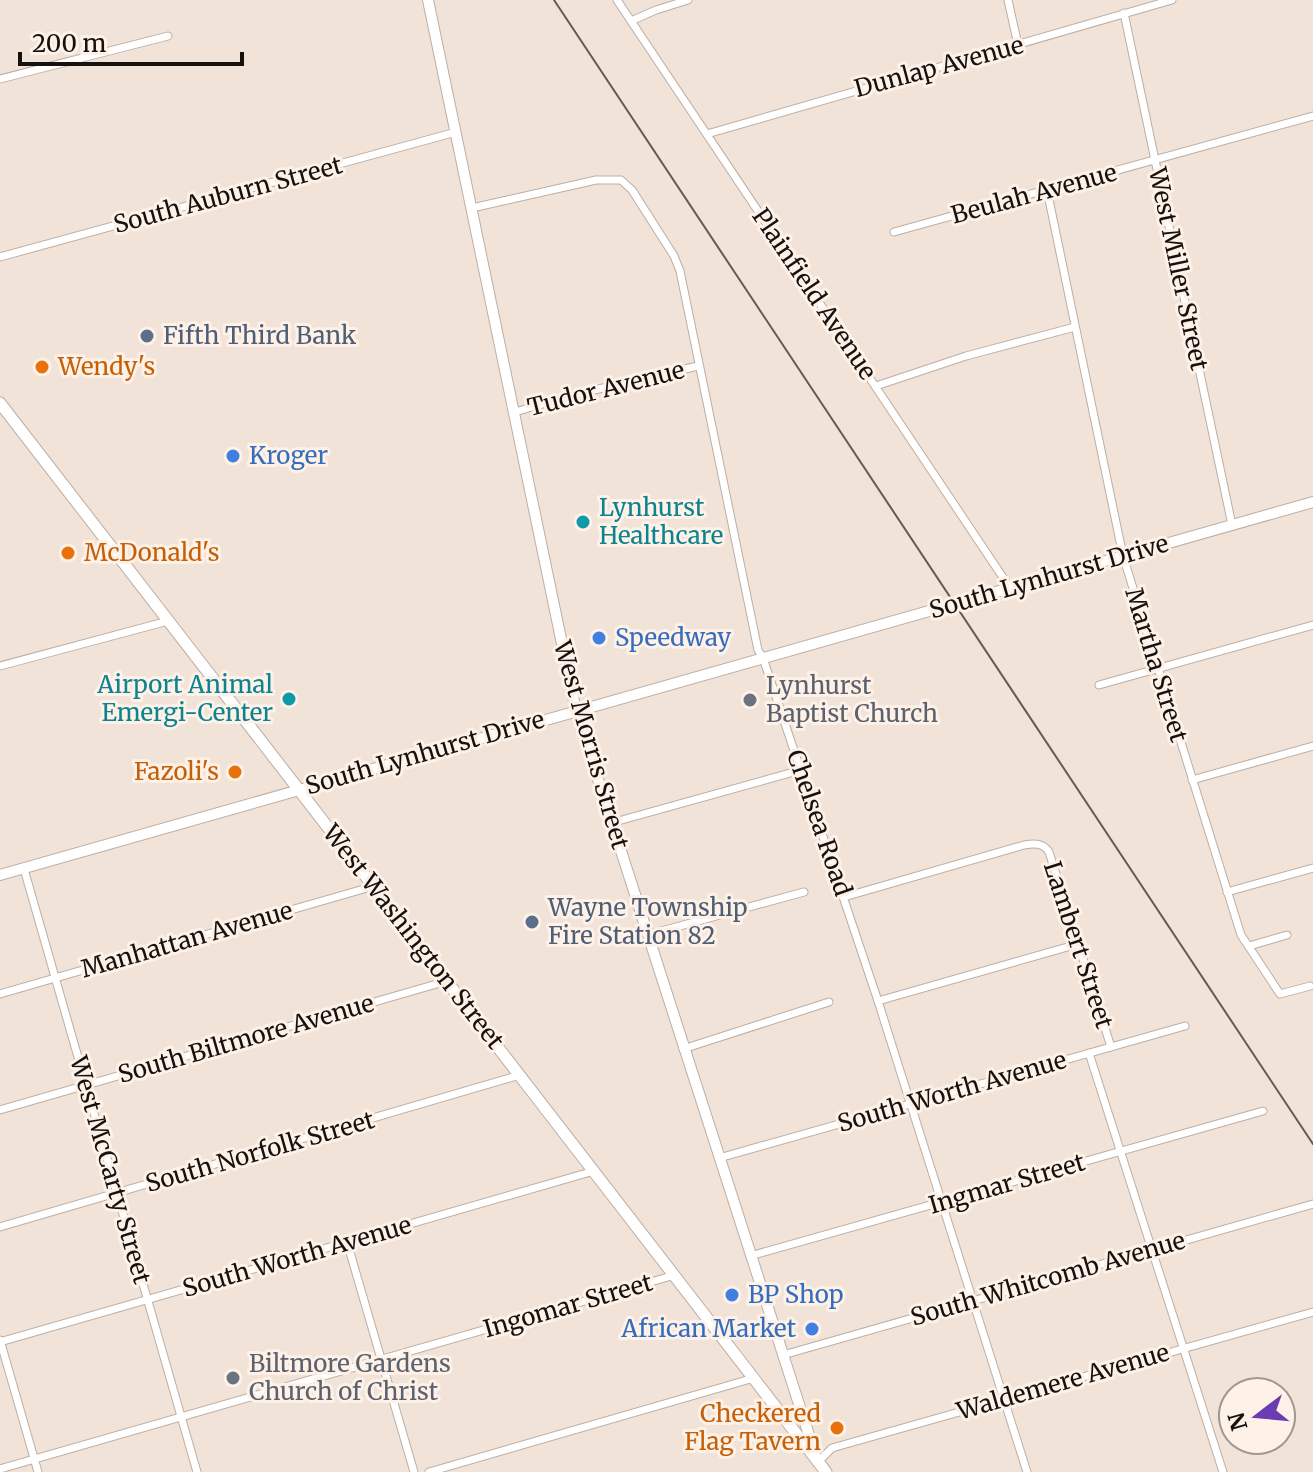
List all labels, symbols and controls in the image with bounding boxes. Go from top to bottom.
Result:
scale bar [20,16,242,66]
text: 200 m [32,28,107,59]
street label: Dunlap Avenue [851,29,1027,104]
street label: South Auburn Street [110,149,346,240]
street label: Beulah Avenue [948,157,1120,231]
street label: West Miller Street [1142,164,1215,374]
street label: Plainfield Avenue [746,202,883,385]
place label: Fifth Third Bank [163,320,357,351]
marker: Fifth Third Bank [138,327,156,345]
place label: Wendy's [57,351,155,382]
street label: Tudor Avenue [524,354,688,423]
marker: Wendy's [33,358,51,376]
place label: Kroger [249,440,328,471]
marker: Kroger [224,447,242,465]
place label: Lynhurst Healthcare [599,492,723,551]
marker: Lynhurst Healthcare [574,513,592,531]
street label: South Lynhurst Drive [926,528,1172,626]
place label: McDonald's [84,537,219,568]
marker: McDonald's [59,544,77,562]
street label: Martha Street [1118,584,1195,746]
place label: Speedway [615,622,731,653]
marker: Speedway [590,629,608,647]
street label: West Morris Street [547,636,636,853]
place label: Airport Animal Emergi-Center [96,669,273,728]
place label: Lynhurst Baptist Church [766,670,938,729]
marker: Airport Animal Emergi-Center [280,690,298,708]
marker: Lynhurst Baptist Church [741,691,759,709]
street label: South Lynhurst Drive [302,704,548,802]
street label: Chelsea Road [780,746,859,900]
place label: Fazoli's [134,756,219,787]
marker: Fazoli's [226,763,244,781]
street label: West Washington Street [315,817,511,1056]
street label: Lambert Street [1037,857,1120,1033]
place label: Wayne Township Fire Station 82 [547,892,747,951]
street label: Manhattan Avenue [77,894,296,985]
marker: Wayne Township Fire Station 82 [523,913,541,931]
street label: South Biltmore Avenue [114,987,377,1090]
street label: South Worth Avenue [834,1044,1070,1139]
street label: West McCarty Street [63,1051,158,1288]
street label: South Norfolk Street [142,1104,379,1199]
street label: Ingmar Street [925,1146,1089,1221]
street label: South Worth Avenue [179,1209,415,1304]
street label: South Whitcomb Avenue [907,1224,1189,1333]
street label: Ingomar Street [480,1266,657,1344]
place label: BP Shop [748,1279,844,1310]
marker: BP Shop [723,1286,741,1304]
place label: African Market [620,1313,797,1344]
marker: African Market [803,1320,821,1338]
street label: Waldemere Avenue [952,1336,1173,1427]
place label: Biltmore Gardens Church of Christ [249,1348,451,1407]
marker: Biltmore Gardens Church of Christ [224,1369,242,1387]
north arrow [1217,1376,1297,1456]
place label: Checkered Flag Tavern [684,1398,821,1457]
text: N [1222,1409,1254,1434]
marker: Checkered Flag Tavern [828,1419,846,1437]

